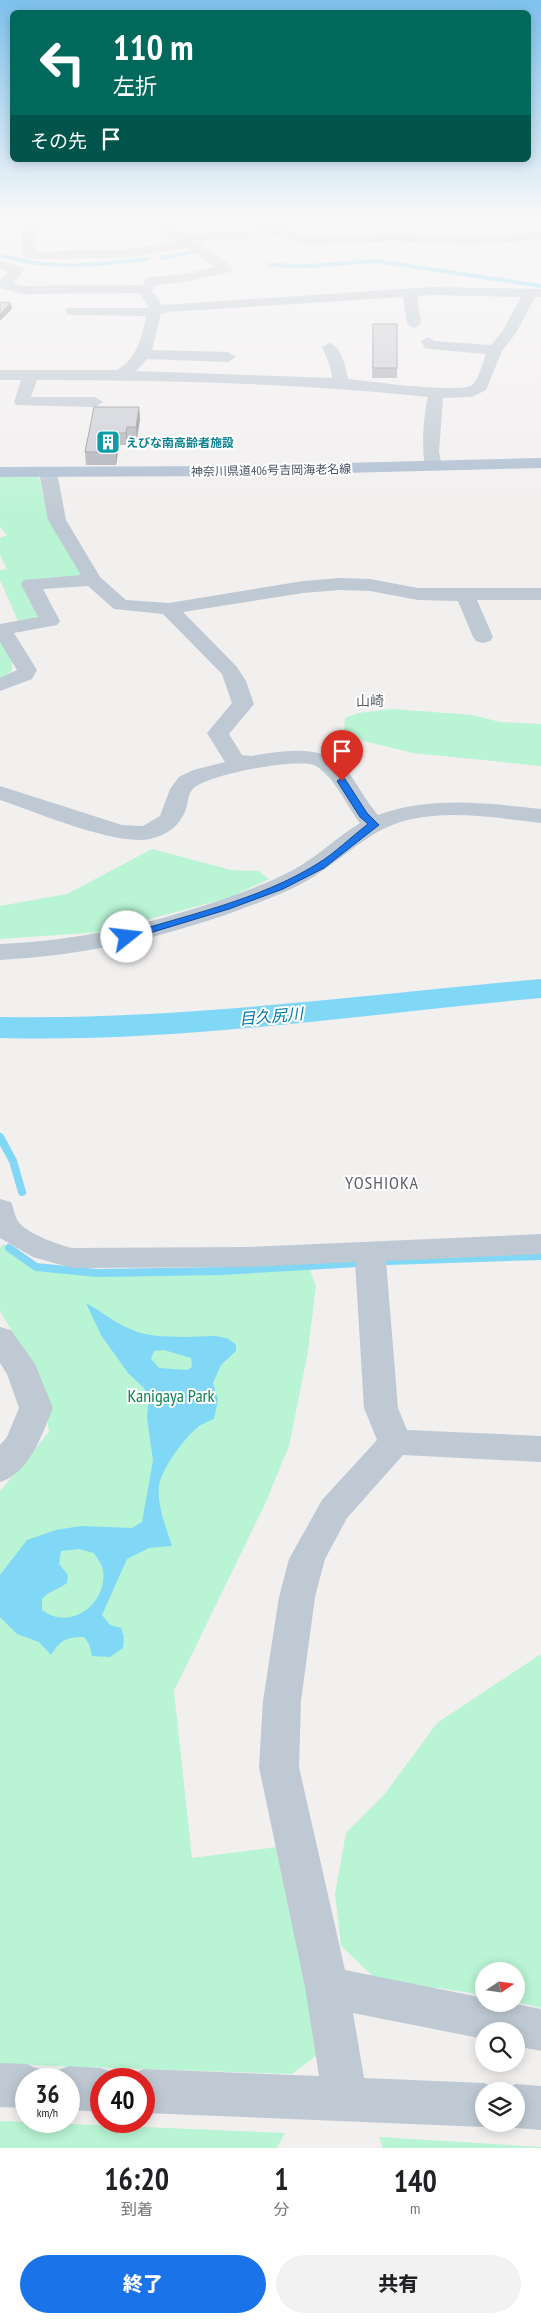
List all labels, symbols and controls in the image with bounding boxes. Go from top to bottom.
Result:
text: 110 m [113,24,194,70]
icon: left [30,30,95,95]
text: 左折 [113,72,157,100]
icon: arrive [97,125,125,153]
text: その先 [30,129,87,153]
building icon: えびな南高齢者施設 [95,429,121,455]
place label: えびな南高齢者施設 [126,435,234,450]
street label: 神奈川県道406号吉岡海老名線 [191,461,351,479]
district label: 山崎 [356,692,384,710]
pin [321,730,363,781]
icon: arrive [328,737,356,765]
position arrow [100,910,152,962]
water label: 目久尻川 [238,1003,306,1029]
district label: YOSHIOKA [345,1171,419,1194]
park label: Kanigaya Park [127,1384,215,1407]
north arrow [475,1962,525,2012]
map controls [475,1962,525,2132]
button: search [475,2022,525,2072]
speed limit sign: 40 [90,2068,155,2133]
text: 36 [36,2078,59,2110]
button: layers [475,2082,525,2132]
text: km/h [37,2105,58,2120]
text: 16:20 [104,2159,169,2198]
text: 1 [274,2159,289,2198]
text: 140 [394,2161,437,2200]
text: m [410,2198,420,2218]
text: 到着 [121,2199,153,2219]
text: 分 [273,2199,289,2219]
button: 終了 [20,2255,266,2313]
button: 共有 [276,2255,521,2313]

